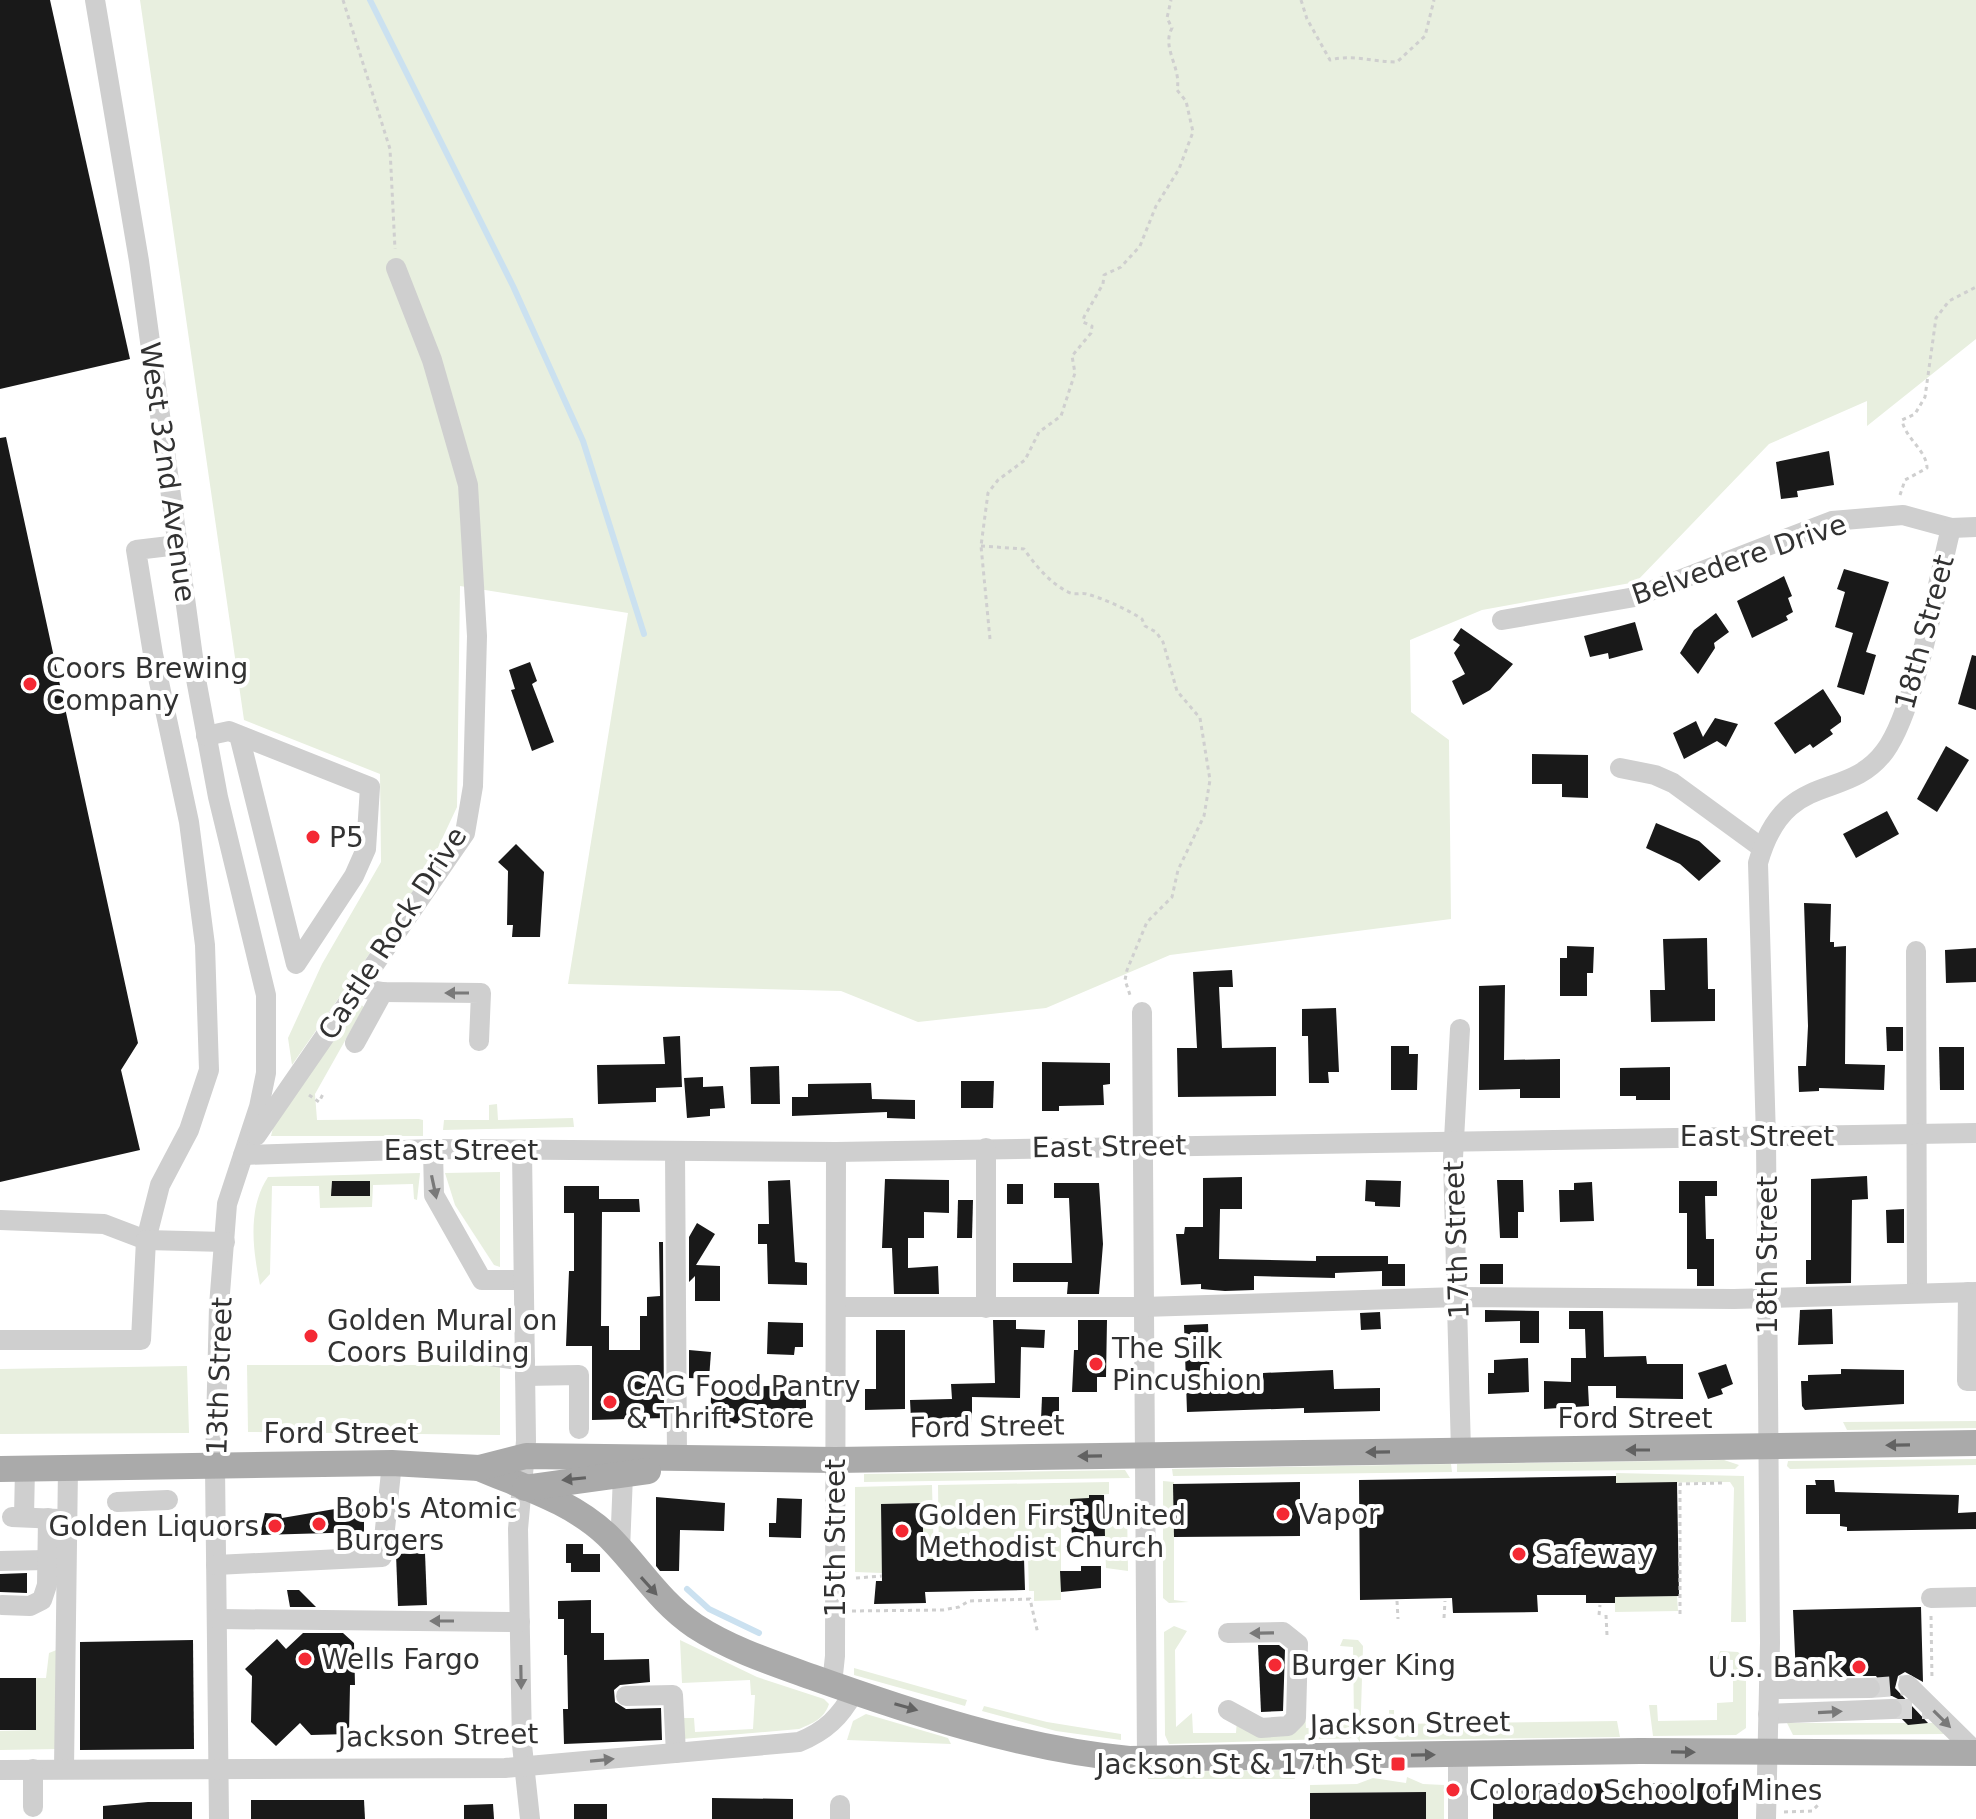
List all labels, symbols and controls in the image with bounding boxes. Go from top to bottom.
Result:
street label: West 32nd Avenue [133,340,202,604]
street label: Belvedere Drive [1628,507,1851,612]
street label: 18th Street [1888,551,1961,713]
place label: Coors Brewing Company [46,652,248,717]
marker: Coors Brewing Company [21,675,39,693]
street label: Castle Rock Drive [311,821,473,1046]
place label: P5 [329,821,364,854]
marker: P5 [304,828,322,846]
one-way arrow [444,986,469,999]
street label: East Street [1680,1120,1834,1153]
street label: East Street [1032,1129,1186,1164]
street label: East Street [384,1134,538,1167]
street label: 17th Street [1437,1160,1476,1320]
one-way arrow [429,1174,441,1199]
street label: 18th Street [1751,1176,1784,1334]
street label: 13th Street [200,1296,239,1456]
place label: Golden Mural on Coors Building [327,1304,557,1369]
marker: Golden Mural on Coors Building [302,1327,320,1345]
place label: The Silk Pincushion [1111,1332,1262,1397]
marker: The Silk Pincushion [1087,1355,1105,1373]
place label: CAG Food Pantry & Thrift Store [626,1370,860,1435]
marker: CAG Food Pantry & Thrift Store [601,1393,619,1411]
street label: Ford Street [1557,1402,1713,1435]
street label: Ford Street [909,1409,1065,1444]
street label: Ford Street [263,1417,419,1450]
one-way arrow [1885,1439,1910,1452]
one-way arrow [1625,1443,1650,1456]
one-way arrow [1365,1446,1390,1458]
one-way arrow [1077,1450,1102,1462]
street label: 15th Street [819,1459,852,1617]
one-way arrow [561,1473,586,1486]
place label: Bob's Atomic Burgers [335,1492,518,1557]
place label: Vapor [1299,1498,1380,1531]
place label: Golden First United Methodist Church [918,1499,1186,1564]
marker: Vapor [1274,1505,1292,1523]
place label: Golden Liquors [49,1510,259,1543]
marker: Bob's Atomic Burgers [310,1515,328,1533]
marker: Golden Liquors [266,1517,284,1535]
marker: Golden First United Methodist Church [893,1522,911,1540]
place label: Safeway [1535,1538,1654,1571]
marker: Safeway [1510,1545,1528,1563]
one-way arrow [640,1576,658,1595]
one-way arrow [429,1615,454,1627]
one-way arrow [1249,1626,1274,1639]
place label: Wells Fargo [321,1643,480,1676]
place label: Burger King [1291,1649,1456,1682]
marker: Wells Fargo [296,1650,314,1668]
place label: U.S. Bank [1708,1651,1844,1684]
marker: Burger King [1266,1656,1284,1674]
marker: U.S. Bank [1850,1658,1868,1676]
one-way arrow [515,1665,527,1690]
one-way arrow [895,1701,919,1714]
street label: Jackson Street [1307,1705,1511,1742]
one-way arrow [1818,1705,1843,1718]
one-way arrow [1932,1709,1951,1728]
street label: Jackson Street [335,1717,539,1754]
one-way arrow [1671,1746,1696,1758]
place label: Jackson St & 17th St [1094,1748,1382,1781]
one-way arrow [1411,1749,1436,1761]
one-way arrow [590,1753,615,1766]
marker: Jackson St & 17th St [1389,1755,1407,1773]
place label: Colorado School of Mines [1469,1774,1822,1807]
marker: Colorado School of Mines [1444,1781,1462,1799]

